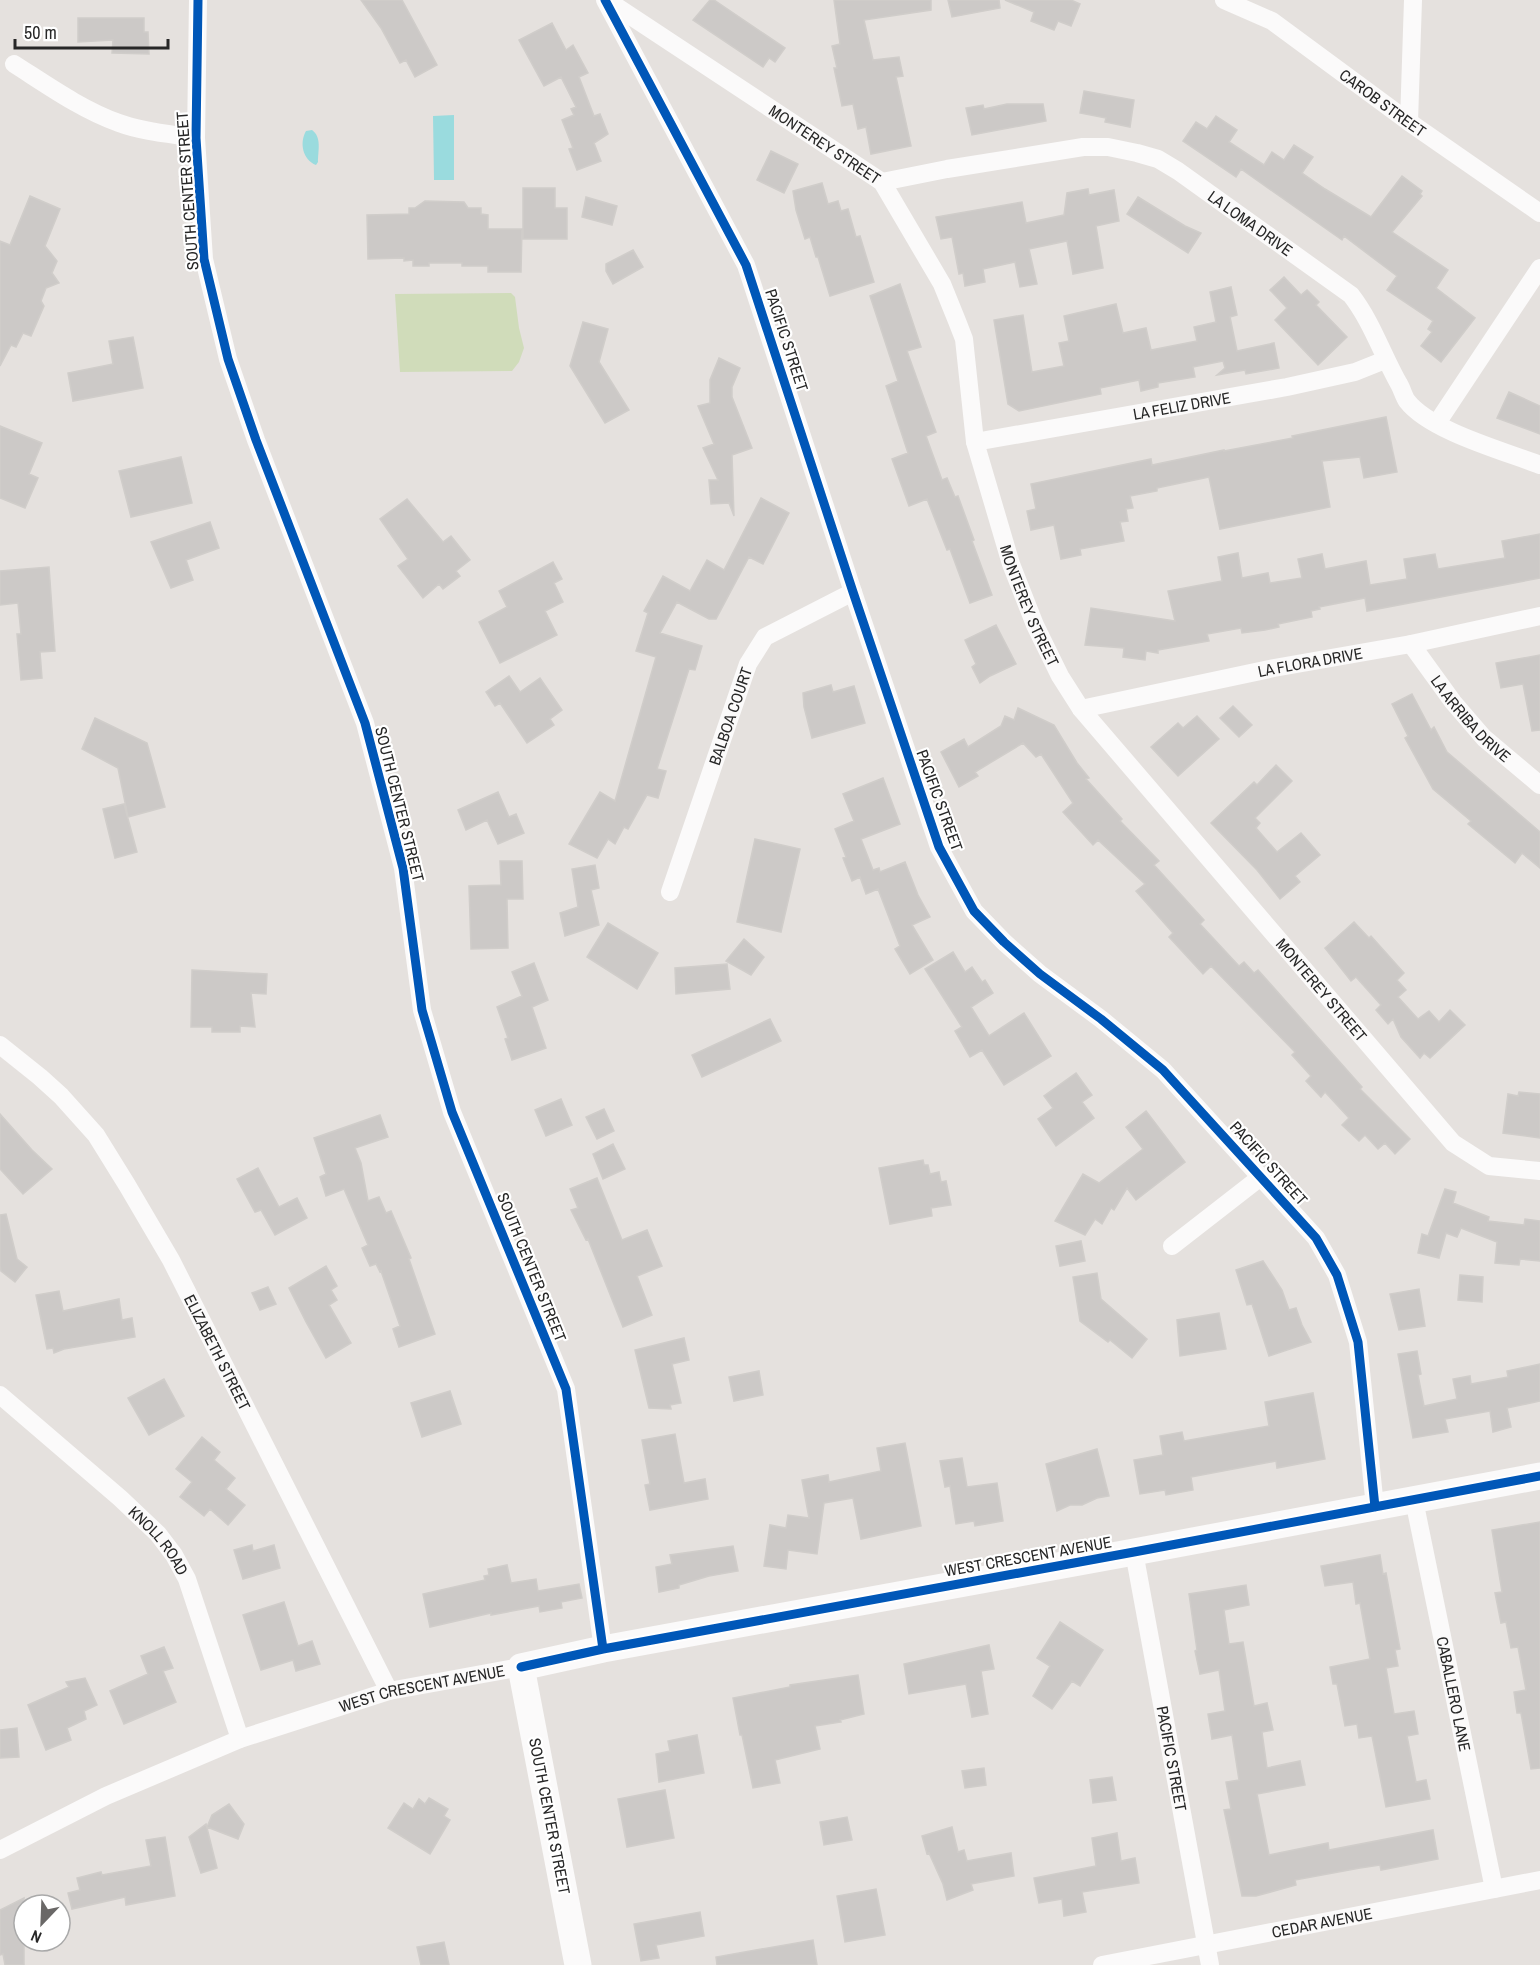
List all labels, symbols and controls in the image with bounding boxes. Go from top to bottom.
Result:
scale bar [15,12,168,50]
text: 50 m [24,20,57,45]
street label: CAROB STREET [1335,63,1430,142]
street label: MONTEREY STREET [765,99,885,189]
street label: SOUTH CENTER STREET [170,111,204,271]
street label: LA LOMA DRIVE [1204,185,1297,261]
street label: PACIFIC STREET [760,286,814,394]
street label: LA FELIZ DRIVE [1131,386,1232,425]
street label: MONTEREY STREET [995,542,1064,670]
street label: LA FLORA DRIVE [1256,642,1364,682]
street label: BALBOA COURT [703,664,757,768]
street label: LA ARRIBA DRIVE [1426,671,1516,767]
street label: SOUTH CENTER STREET [370,724,430,884]
street label: PACIFIC STREET [911,746,969,854]
street label: MONTEREY STREET [1271,933,1372,1046]
street label: PACIFIC STREET [1225,1116,1313,1210]
street label: SOUTH CENTER STREET [492,1189,572,1345]
street label: ELIZABETH STREET [179,1290,256,1414]
street label: KNOLL ROAD [124,1501,194,1579]
street label: WEST CRESCENT AVENUE [943,1530,1113,1582]
street label: CABALLERO LANE [1431,1635,1476,1753]
street label: WEST CRESCENT AVENUE [336,1659,507,1717]
street label: PACIFIC STREET [1152,1704,1192,1813]
street label: SOUTH CENTER STREET [524,1736,576,1896]
north arrow [12,1893,72,1953]
street label: CEDAR AVENUE [1270,1902,1374,1943]
text: N [27,1925,45,1949]

